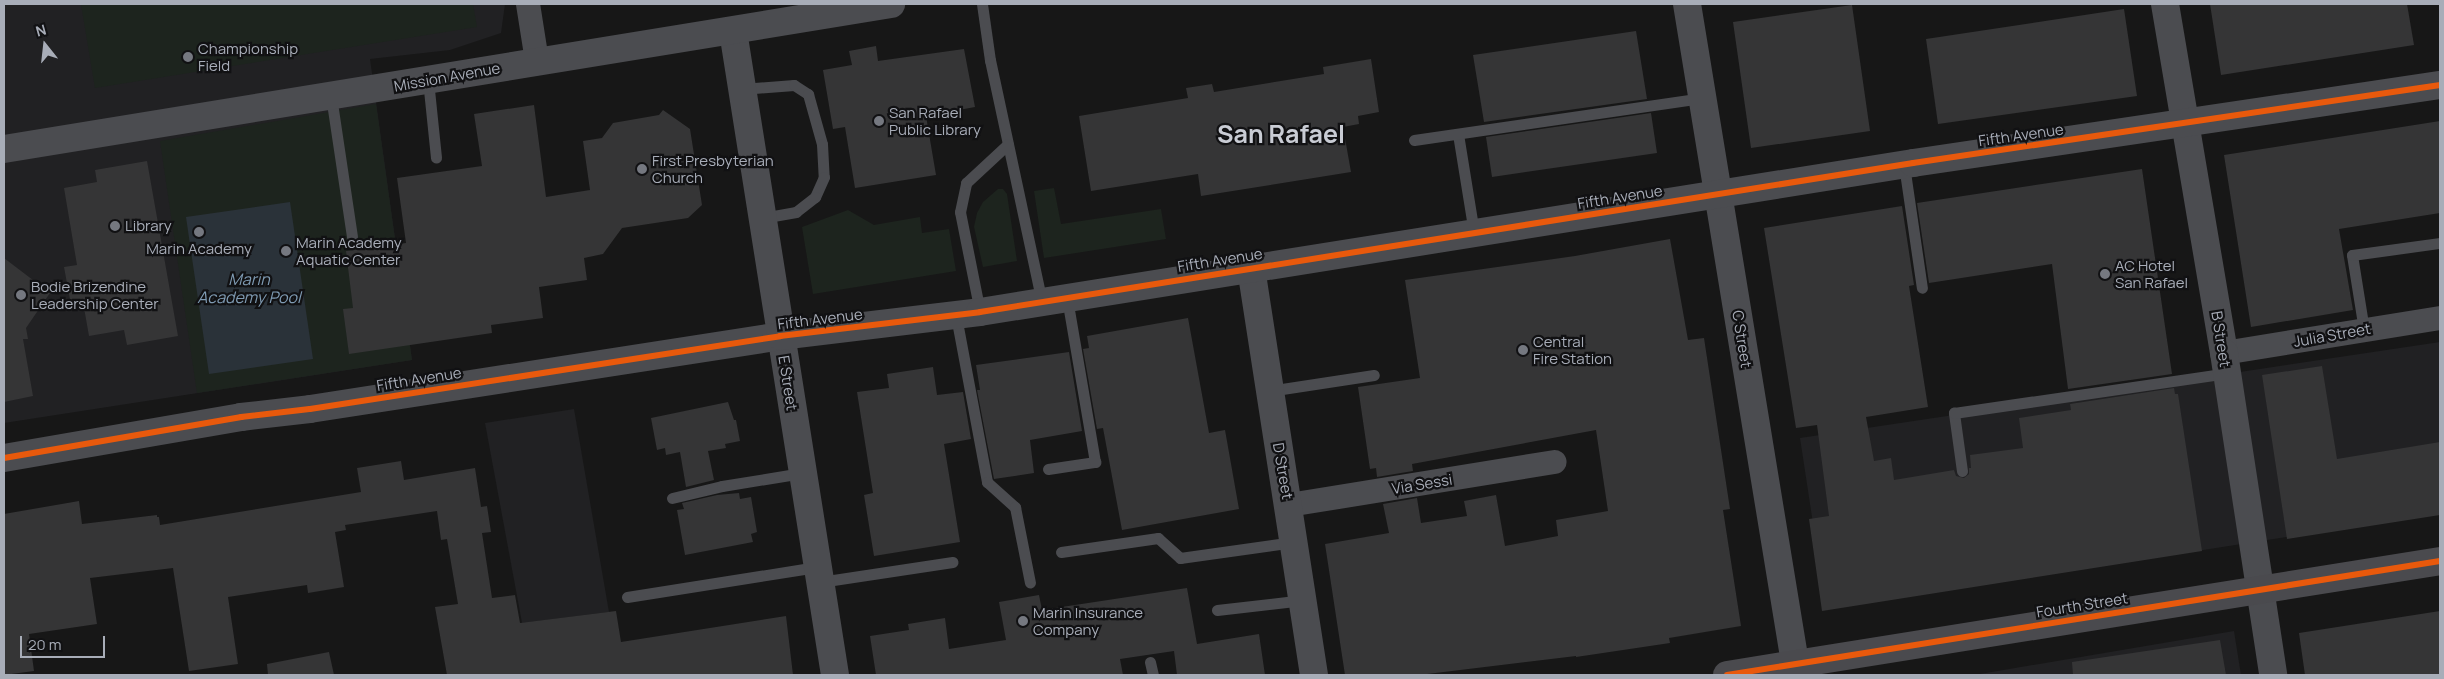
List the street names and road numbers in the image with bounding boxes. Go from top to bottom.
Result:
street label: Mission Avenue [393,59,501,95]
street label: Fifth Avenue [1977,120,2065,150]
street label: Fifth Avenue [1576,181,1664,213]
street label: Fifth Avenue [1176,244,1264,276]
street label: Fifth Avenue [776,305,864,333]
street label: C Street [1729,309,1755,369]
street label: B Street [2208,310,2234,368]
street label: Julia Street [2292,319,2372,351]
street label: E Street [775,354,801,412]
street label: Fifth Avenue [375,363,463,395]
street label: D Street [1269,441,1297,501]
street label: Via Sessi [1391,470,1453,498]
street label: Fourth Street [2035,589,2129,621]

